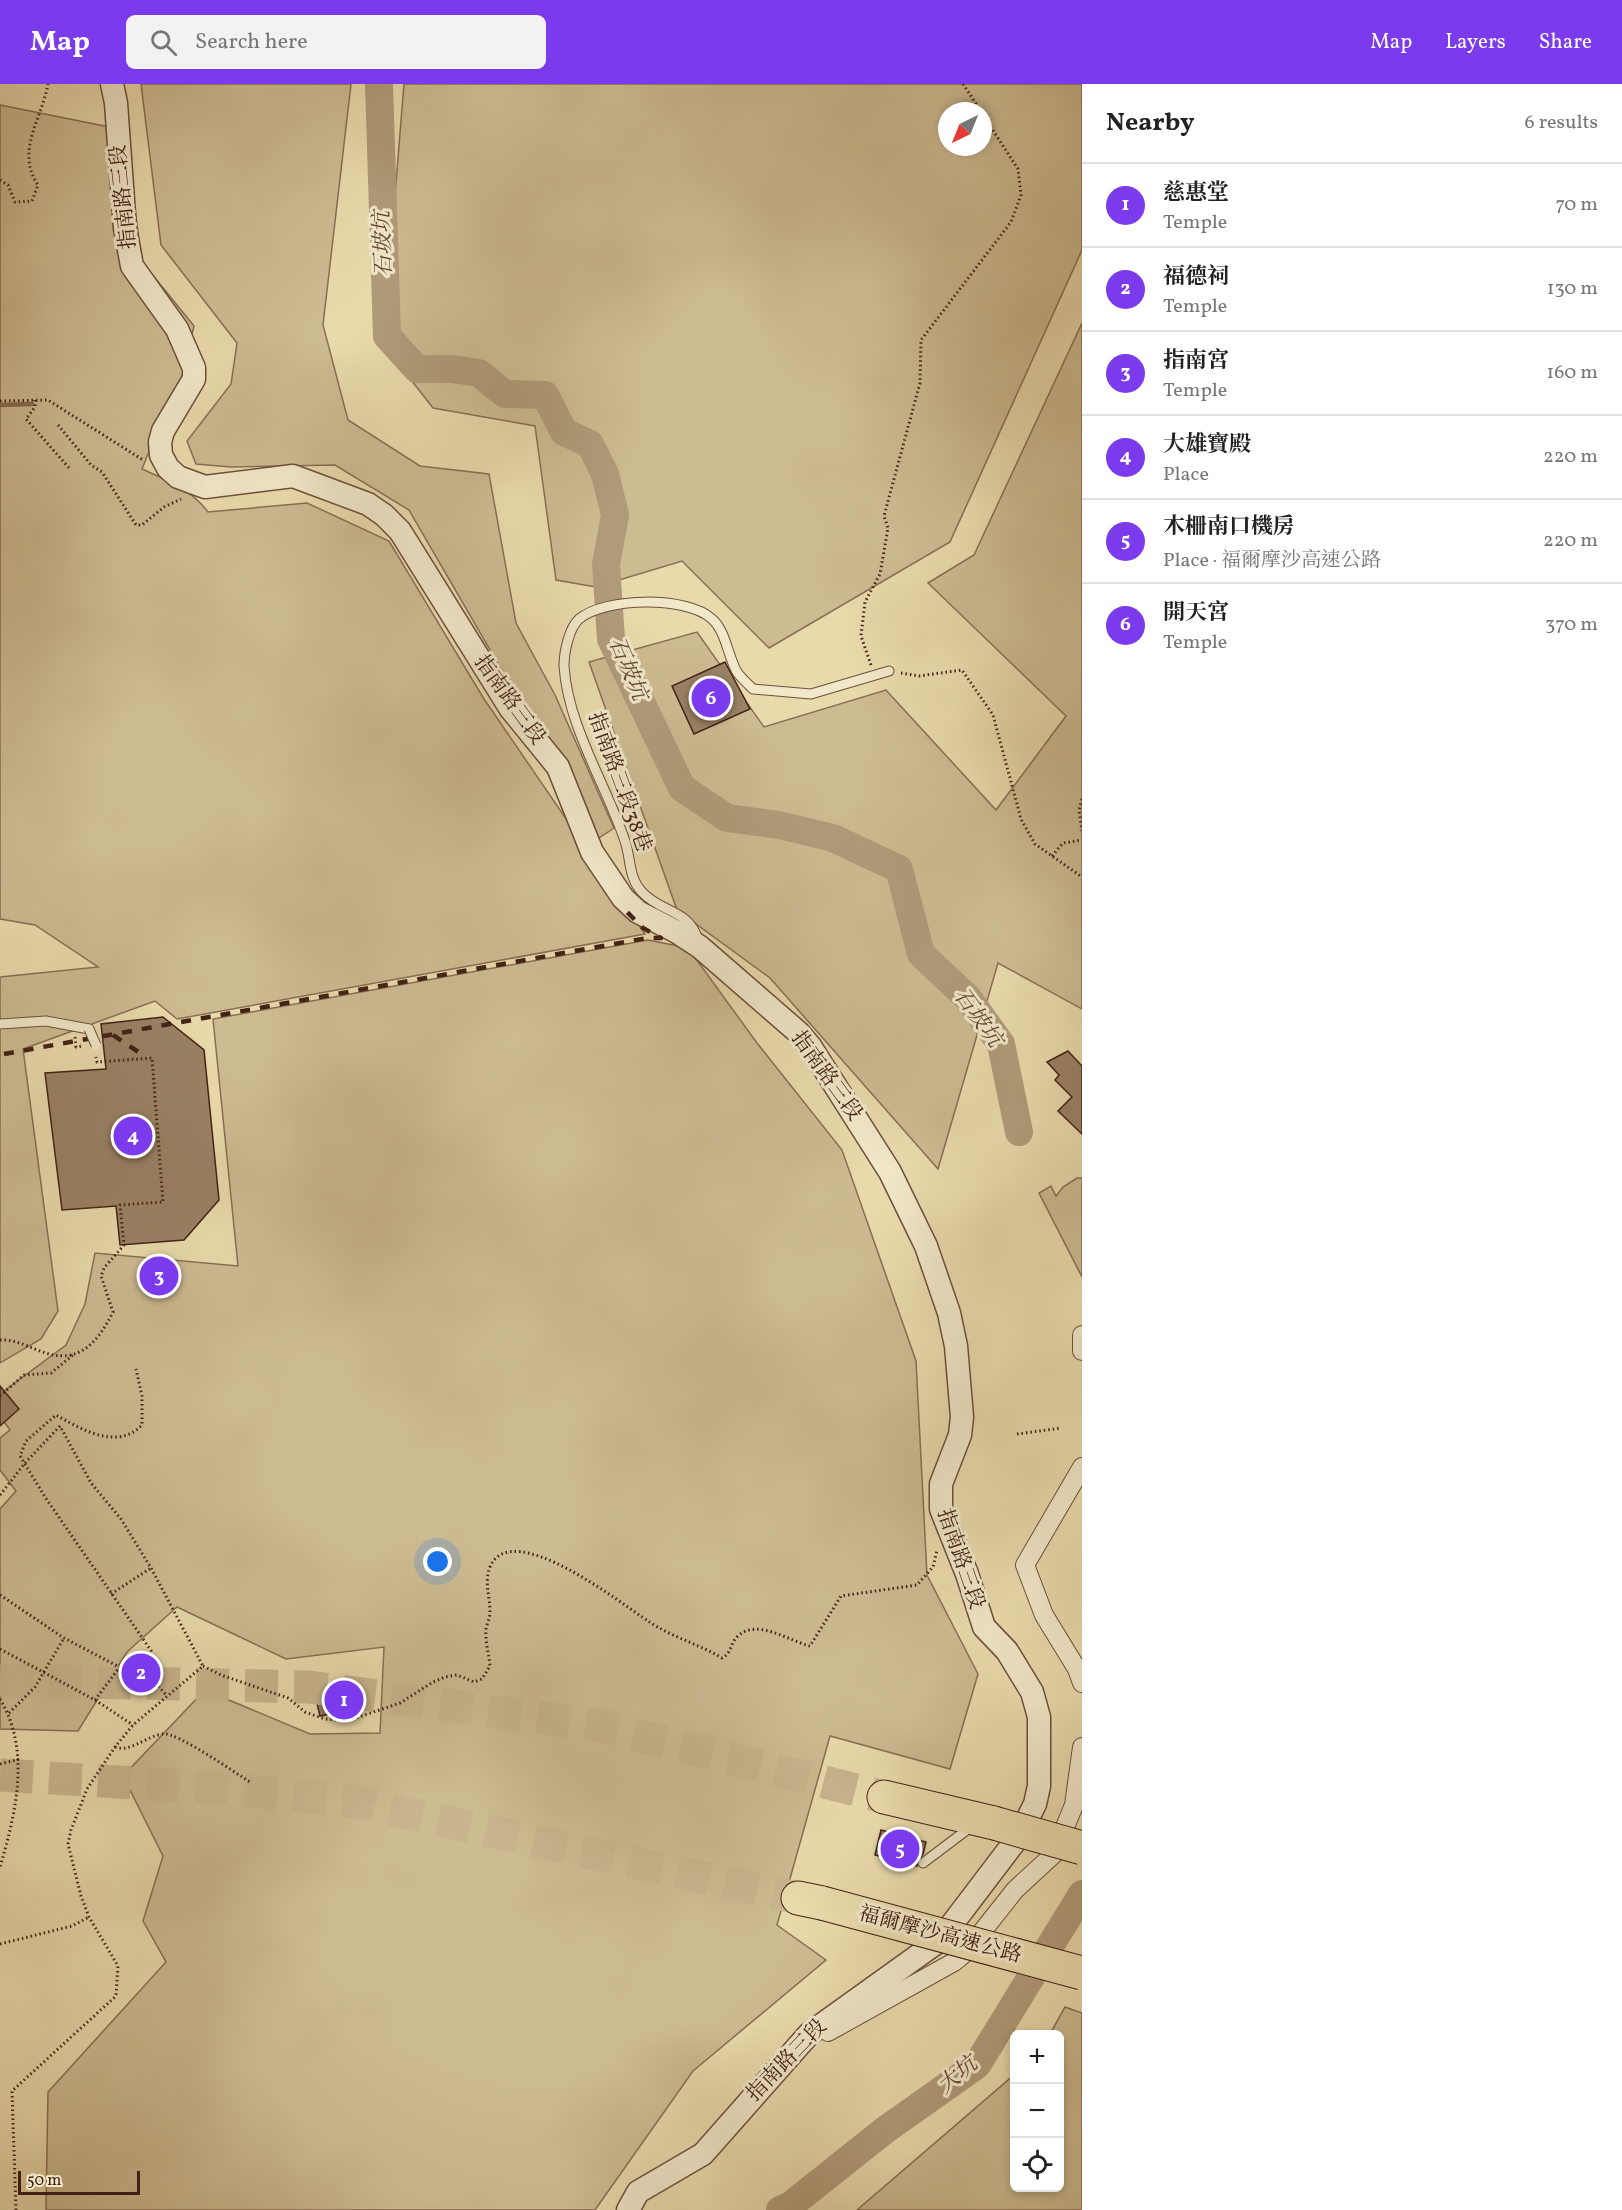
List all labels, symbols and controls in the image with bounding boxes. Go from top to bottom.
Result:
search box [126,15,546,69]
text: Map [30,23,90,62]
icon: search [147,26,180,59]
text: Search here [195,27,308,58]
text: Map [1370,28,1412,57]
text: Layers [1445,28,1506,57]
text: Share [1539,28,1592,57]
north arrow [938,102,992,156]
text: Nearby [1106,105,1195,141]
text: 6 results [1525,109,1598,137]
street label: 指南路三段 [104,143,144,251]
text: 慈惠堂 [1163,178,1229,209]
text: 1 [1121,191,1130,219]
text: 70 m [1555,191,1598,219]
water label: 石坡坑 [367,207,401,278]
text: Temple [1163,209,1227,237]
text: 福德祠 [1163,262,1229,293]
text: 2 [1120,275,1131,303]
text: 130 m [1547,275,1598,303]
text: Temple [1163,293,1227,321]
text: 指南宮 [1163,346,1229,377]
text: 3 [1120,359,1131,387]
text: 160 m [1546,359,1598,387]
text: Temple [1163,377,1227,405]
text: 大雄寶殿 [1163,430,1251,461]
text: 4 [1119,443,1132,471]
text: 220 m [1543,443,1598,471]
text: Place [1163,461,1209,489]
text: 木柵南口機房 [1163,512,1295,543]
text: 5 [1121,527,1130,555]
text: 220 m [1543,527,1598,555]
text: Place · 福爾摩沙高速公路 [1163,547,1381,575]
text: 開天宮 [1163,598,1229,629]
text: 6 [1120,611,1131,639]
text: 370 m [1545,611,1598,639]
text: Temple [1163,629,1227,657]
water label: 石坡坑 [600,633,655,708]
street label: 指南路三段 [466,649,552,751]
pin: 6 [692,676,730,720]
street label: 指南路三段38巷 [580,708,658,856]
water label: 石坡坑 [945,982,1011,1056]
street label: 指南路三段 [783,1025,869,1127]
pin: 4 [114,1114,152,1158]
pin: 3 [140,1254,178,1298]
street label: 指南路三段 [929,1505,991,1613]
your location [423,1547,452,1576]
pin: 2 [122,1650,160,1696]
pin: 1 [324,1678,364,1722]
pin: 5 [880,1826,920,1872]
street label: 福爾摩沙高速公路 [855,1899,1025,1971]
street label: 指南路三段 [740,2013,834,2109]
map controls [1010,2030,1064,2192]
button: + [1010,2030,1064,2084]
water label: 大坑 [931,2048,987,2102]
button: − [1010,2084,1064,2138]
button: locate [1010,2138,1064,2192]
scale bar [18,2168,140,2196]
text: 50 m [27,2170,61,2192]

